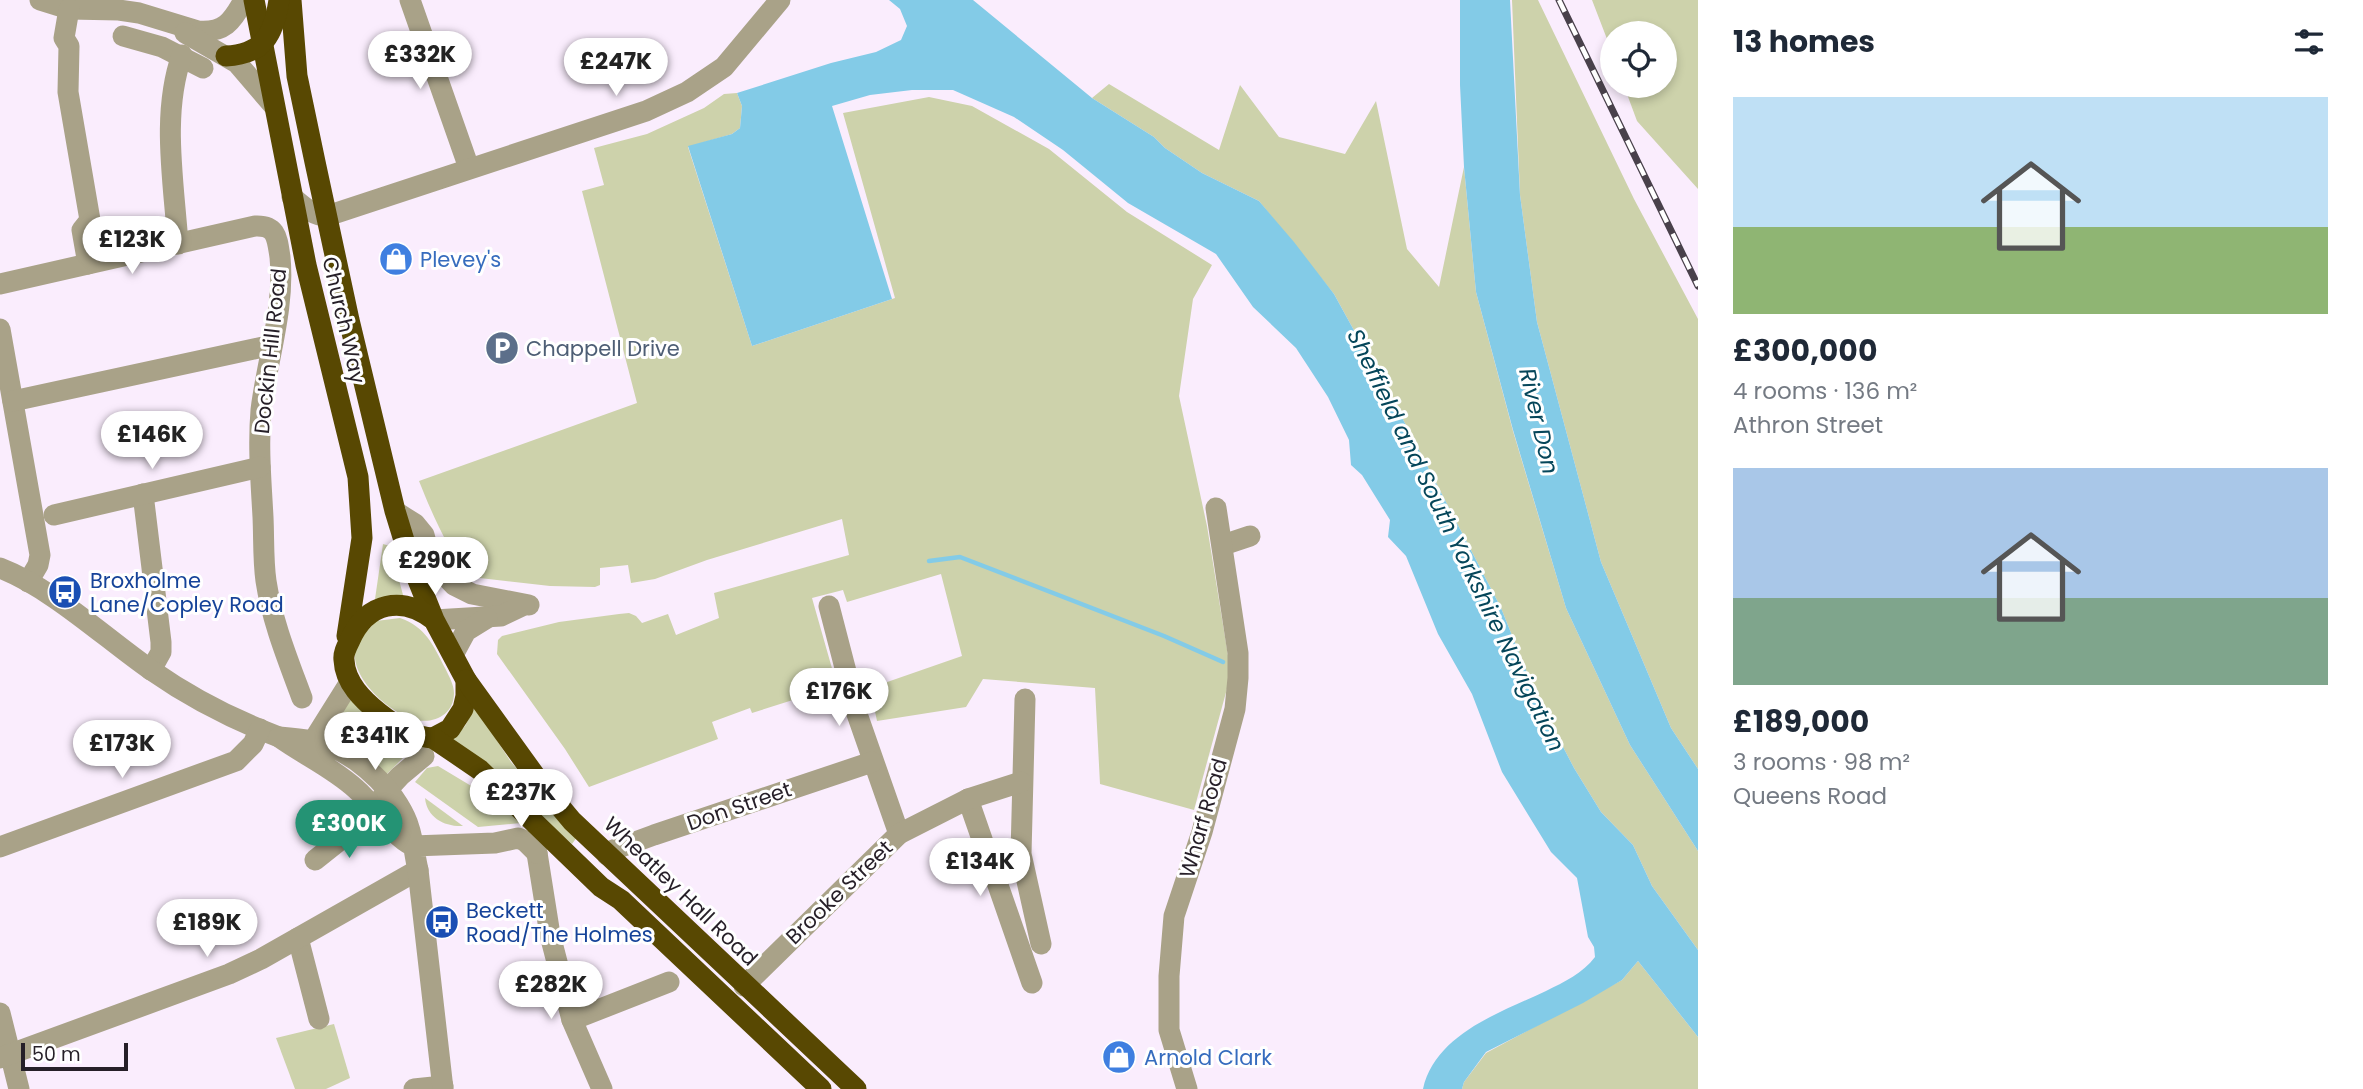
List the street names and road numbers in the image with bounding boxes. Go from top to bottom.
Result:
street label: Church Way [315,254,373,386]
street label: Dockin Hill Road [247,267,293,435]
street label: Wharf Road [1172,755,1234,881]
street label: Don Street [683,775,795,837]
street label: Wheatley Hall Road [598,810,764,972]
street label: Brooke Street [779,833,899,951]

